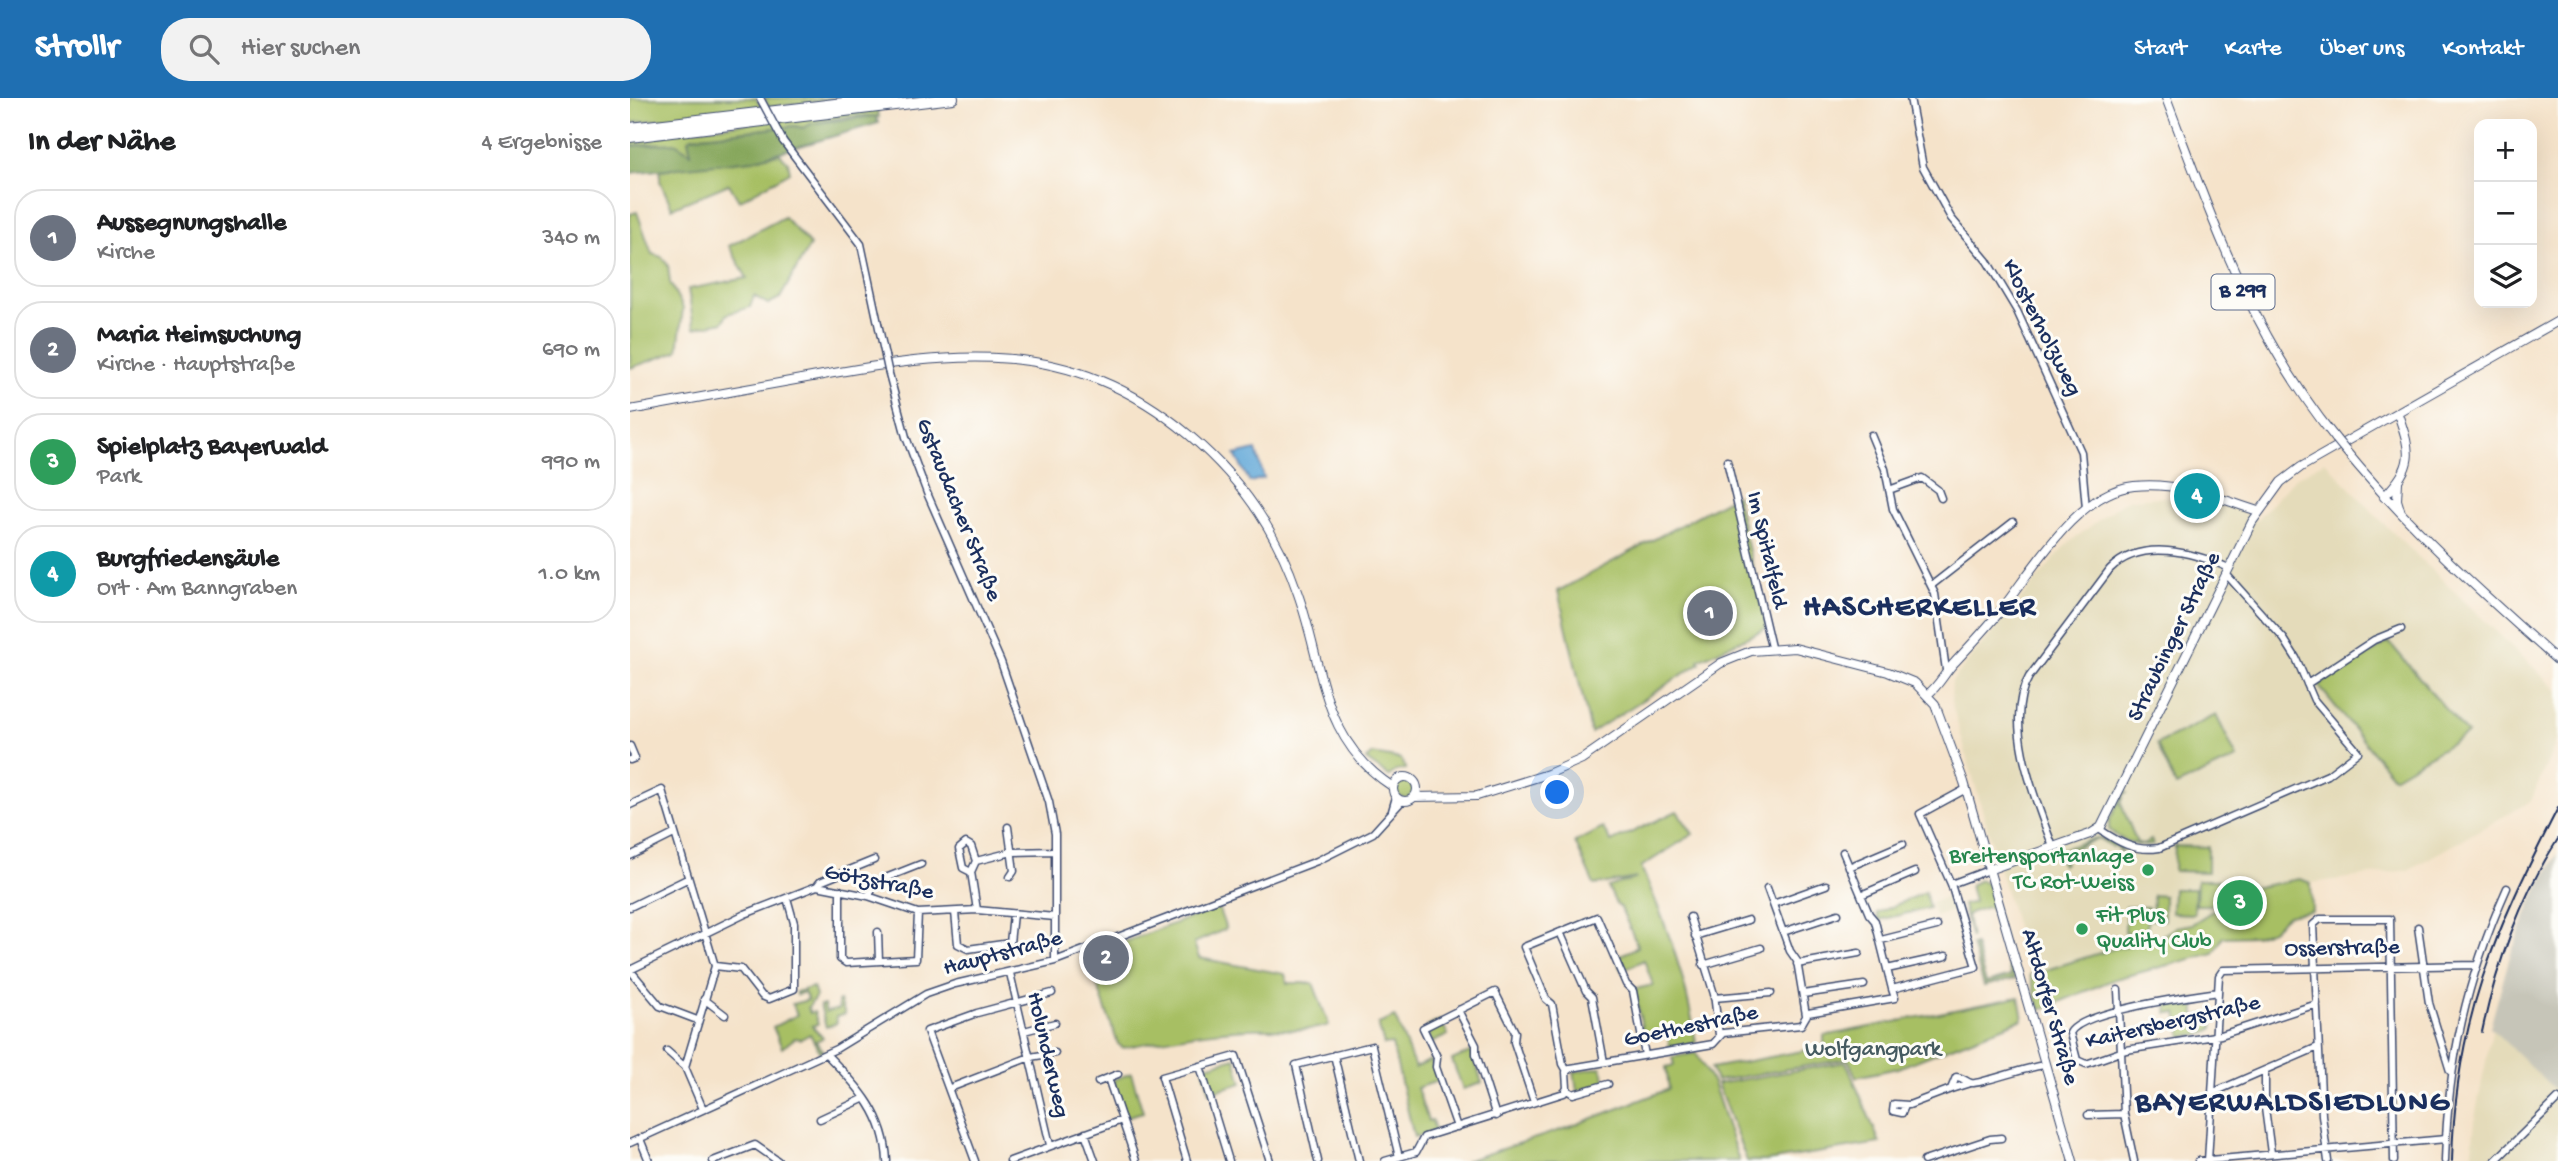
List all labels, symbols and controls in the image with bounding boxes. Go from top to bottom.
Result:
search box [161,18,651,81]
text: Strollr [35,30,119,68]
icon: search [185,30,223,68]
text: Hier suchen [241,34,360,65]
text: Start [2134,35,2186,64]
text: Karte [2224,35,2282,64]
text: Über uns [2320,35,2404,64]
text: Kontakt [2442,35,2523,64]
map controls [2474,119,2537,308]
button: + [2474,119,2537,182]
text: In der Nähe [28,126,175,161]
text: 4 Ergebnisse [481,130,602,157]
button: − [2474,182,2537,245]
text: Aussegnungshalle [97,209,286,240]
text: 1 [48,225,58,252]
text: 340 m [542,225,600,252]
text: Kirche [97,240,155,267]
button: layers [2474,245,2537,308]
street label: Klosterholzweg [1995,255,2087,401]
road number: B 299 [2212,274,2274,310]
text: Maria Heimsuchung [97,321,301,352]
text: 2 [47,337,59,364]
text: 690 m [542,337,600,364]
text: Kirche · Hauptstraße [97,352,295,379]
street label: Gstaudacher Straße [909,415,1007,606]
text: Spielplatz Bayerwald [97,433,327,464]
text: 3 [47,449,59,476]
text: 990 m [542,449,600,476]
text: Park [97,464,141,491]
pin: 4 [2174,470,2220,522]
street label: Im Spitalfeld [1739,489,1793,612]
text: Burgfriedensäule [97,545,279,576]
street label: Straubinger Straße [2122,547,2228,726]
text: 4 [48,561,58,588]
text: 1.0 km [538,561,600,588]
text: Ort · Am Banngraben [97,576,297,603]
pin: 1 [1687,587,1733,639]
district label: HASCHERKELLER [1803,592,2037,627]
your location [1540,775,1574,809]
place label: Breitensportanlage TC Rot-Weiss [1948,844,2135,897]
street label: Götzstraße [822,859,937,907]
marker: Breitensportanlage TC Rot-Weiss [2140,862,2156,878]
pin: 3 [2217,877,2263,929]
place label: Fit Plus Quality Club [2095,903,2212,956]
marker: Fit Plus Quality Club [2074,921,2090,937]
street label: Hauptstraße [941,925,1067,983]
street label: Altdorfer Straße [2014,926,2084,1089]
pin: 2 [1083,932,1129,984]
street label: Osserstraße [2284,934,2401,964]
street label: Holunderweg [1019,990,1075,1120]
street label: Kaitersbergstraße [2083,990,2264,1056]
street label: Goethestraße [1621,999,1762,1054]
park label: Wolfgangpark [1805,1037,1944,1064]
district label: BAYERWALDSIEDLUNG [2134,1087,2451,1122]

